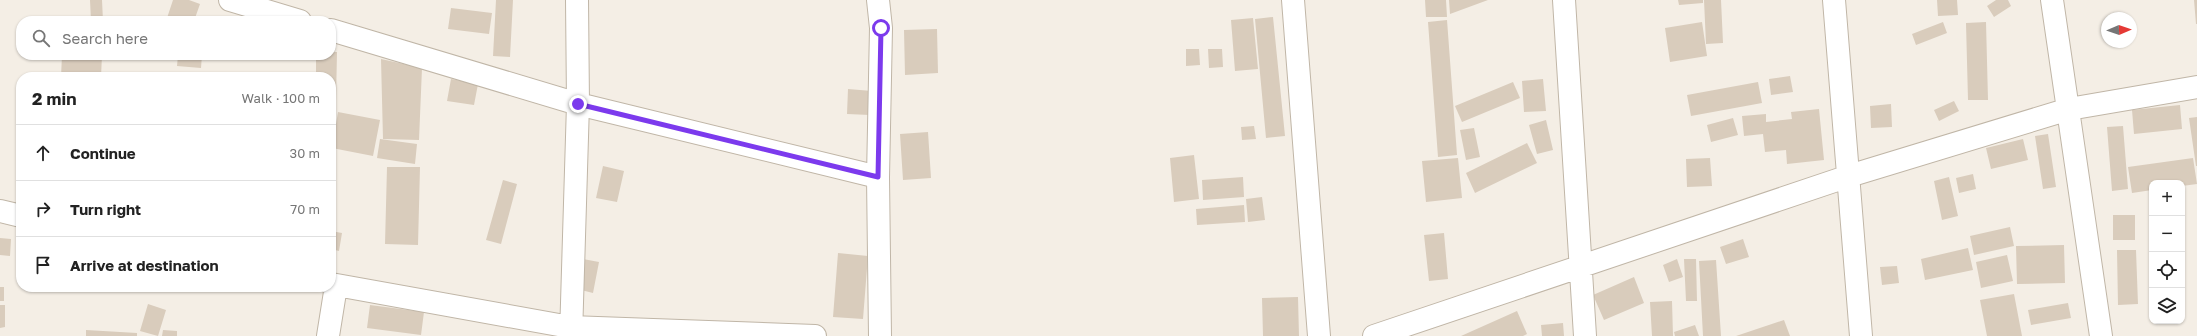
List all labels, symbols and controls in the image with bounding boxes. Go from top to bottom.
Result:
north arrow [2101,12,2137,48]
search box [16,16,336,60]
route start [872,19,890,37]
icon: search [30,27,52,49]
text: Search here [62,29,148,47]
text: 2 min [32,88,76,109]
text: Walk · 100 m [242,90,320,106]
route end [569,95,587,113]
icon: ahead [32,142,54,164]
text: Continue [70,144,136,162]
text: 30 m [290,145,320,161]
map controls [2149,180,2185,324]
button: + [2149,180,2185,216]
icon: right [32,198,54,220]
text: Turn right [70,200,141,218]
text: 70 m [290,201,320,217]
button: − [2149,216,2185,252]
button: locate [2149,252,2185,288]
icon: arrive [32,254,54,276]
text: Arrive at destination [70,256,219,274]
button: layers [2149,288,2185,324]

